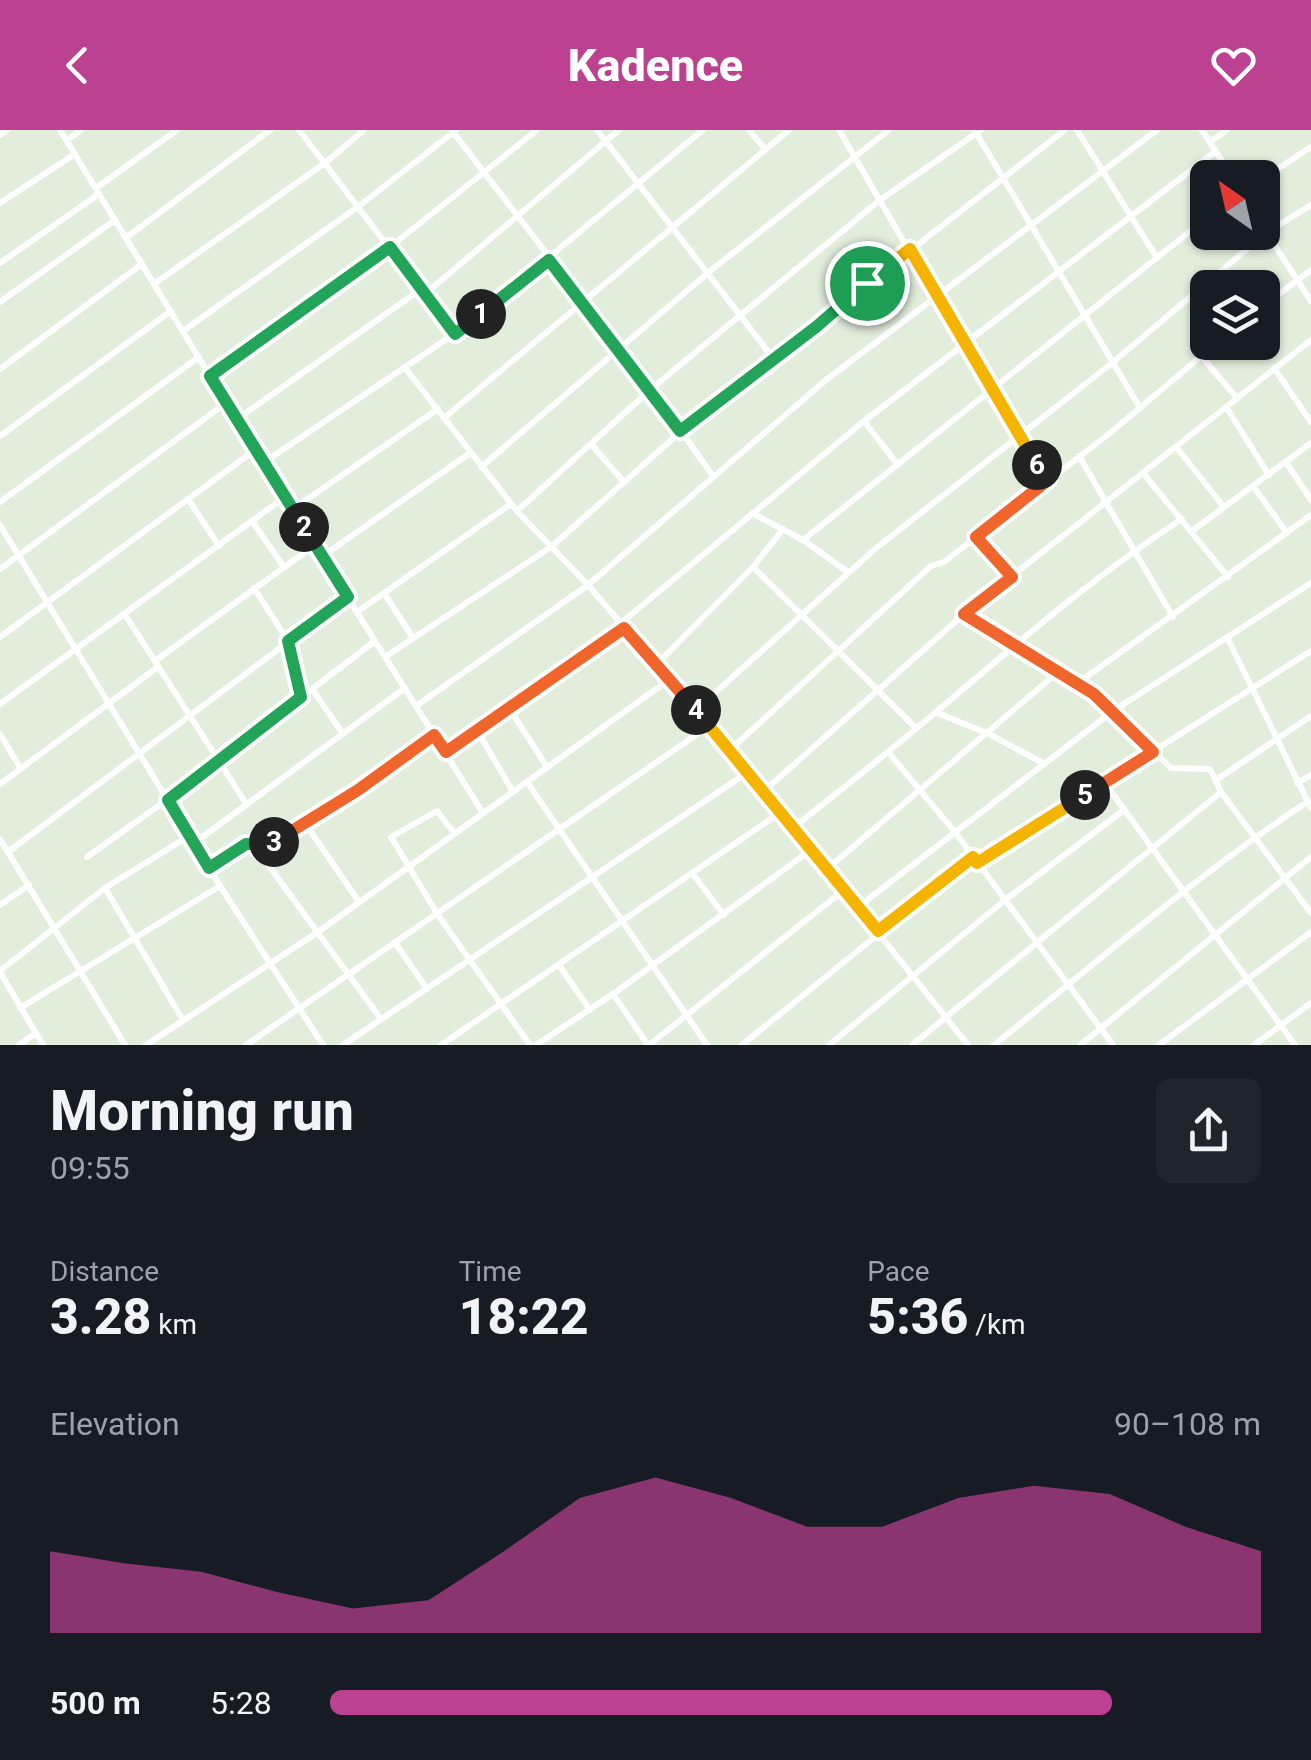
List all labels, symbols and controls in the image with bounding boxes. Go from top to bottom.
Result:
icon: back [50,38,105,93]
icon: heart [1206,38,1261,93]
text: Kadence [568,39,743,92]
north arrow [1190,160,1280,250]
map controls [1190,160,1280,360]
pin [825,241,910,326]
icon: arrive [840,256,895,311]
button: layers [1190,270,1280,360]
pin: 1 [456,289,506,339]
text: 1 [473,297,489,330]
pin: 6 [1012,440,1062,490]
text: 6 [1029,448,1045,481]
pin: 2 [279,502,329,552]
text: 2 [296,510,312,543]
pin: 4 [671,685,721,735]
text: 4 [688,693,704,726]
pin: 5 [1060,770,1110,820]
text: 5 [1077,778,1093,811]
pin: 3 [249,817,299,867]
text: 3 [266,825,282,858]
button: share [1156,1078,1261,1183]
text: Morning run [50,1079,354,1143]
text: 09:55 [50,1149,130,1187]
text: Distance [50,1255,159,1288]
text: Time [459,1255,522,1288]
text: Pace [867,1255,930,1288]
text: 3.28 [50,1288,151,1346]
text: 18:22 [459,1288,589,1346]
text: 5:36 [867,1288,968,1346]
text: km [151,1308,197,1341]
text: /km [968,1308,1026,1341]
text: Elevation [50,1405,180,1443]
text: 90–108 m [1114,1405,1261,1443]
text: 500 m [50,1684,141,1722]
text: 5:28 [210,1684,272,1722]

